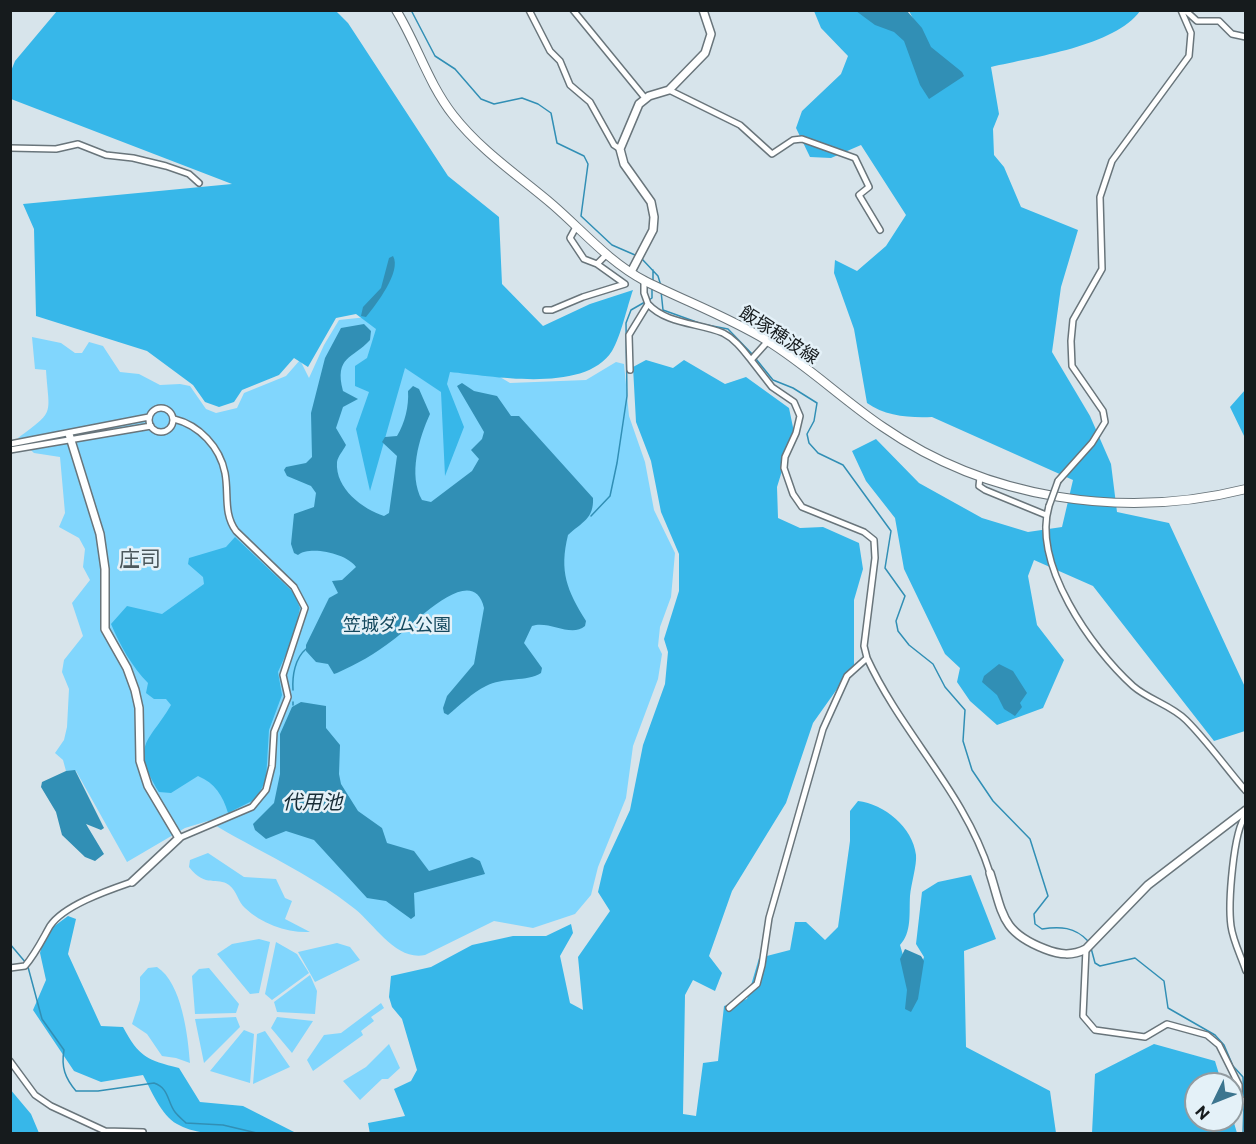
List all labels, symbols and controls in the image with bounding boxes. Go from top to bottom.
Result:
street label: 飯塚穂波線 [735,301,823,369]
district label: 庄司 [119,546,161,572]
park label: 笠城ダム公園 [343,614,451,636]
water label: 代用池 [282,790,342,814]
north arrow [1184,1072,1244,1132]
text: N [1191,1102,1213,1124]

